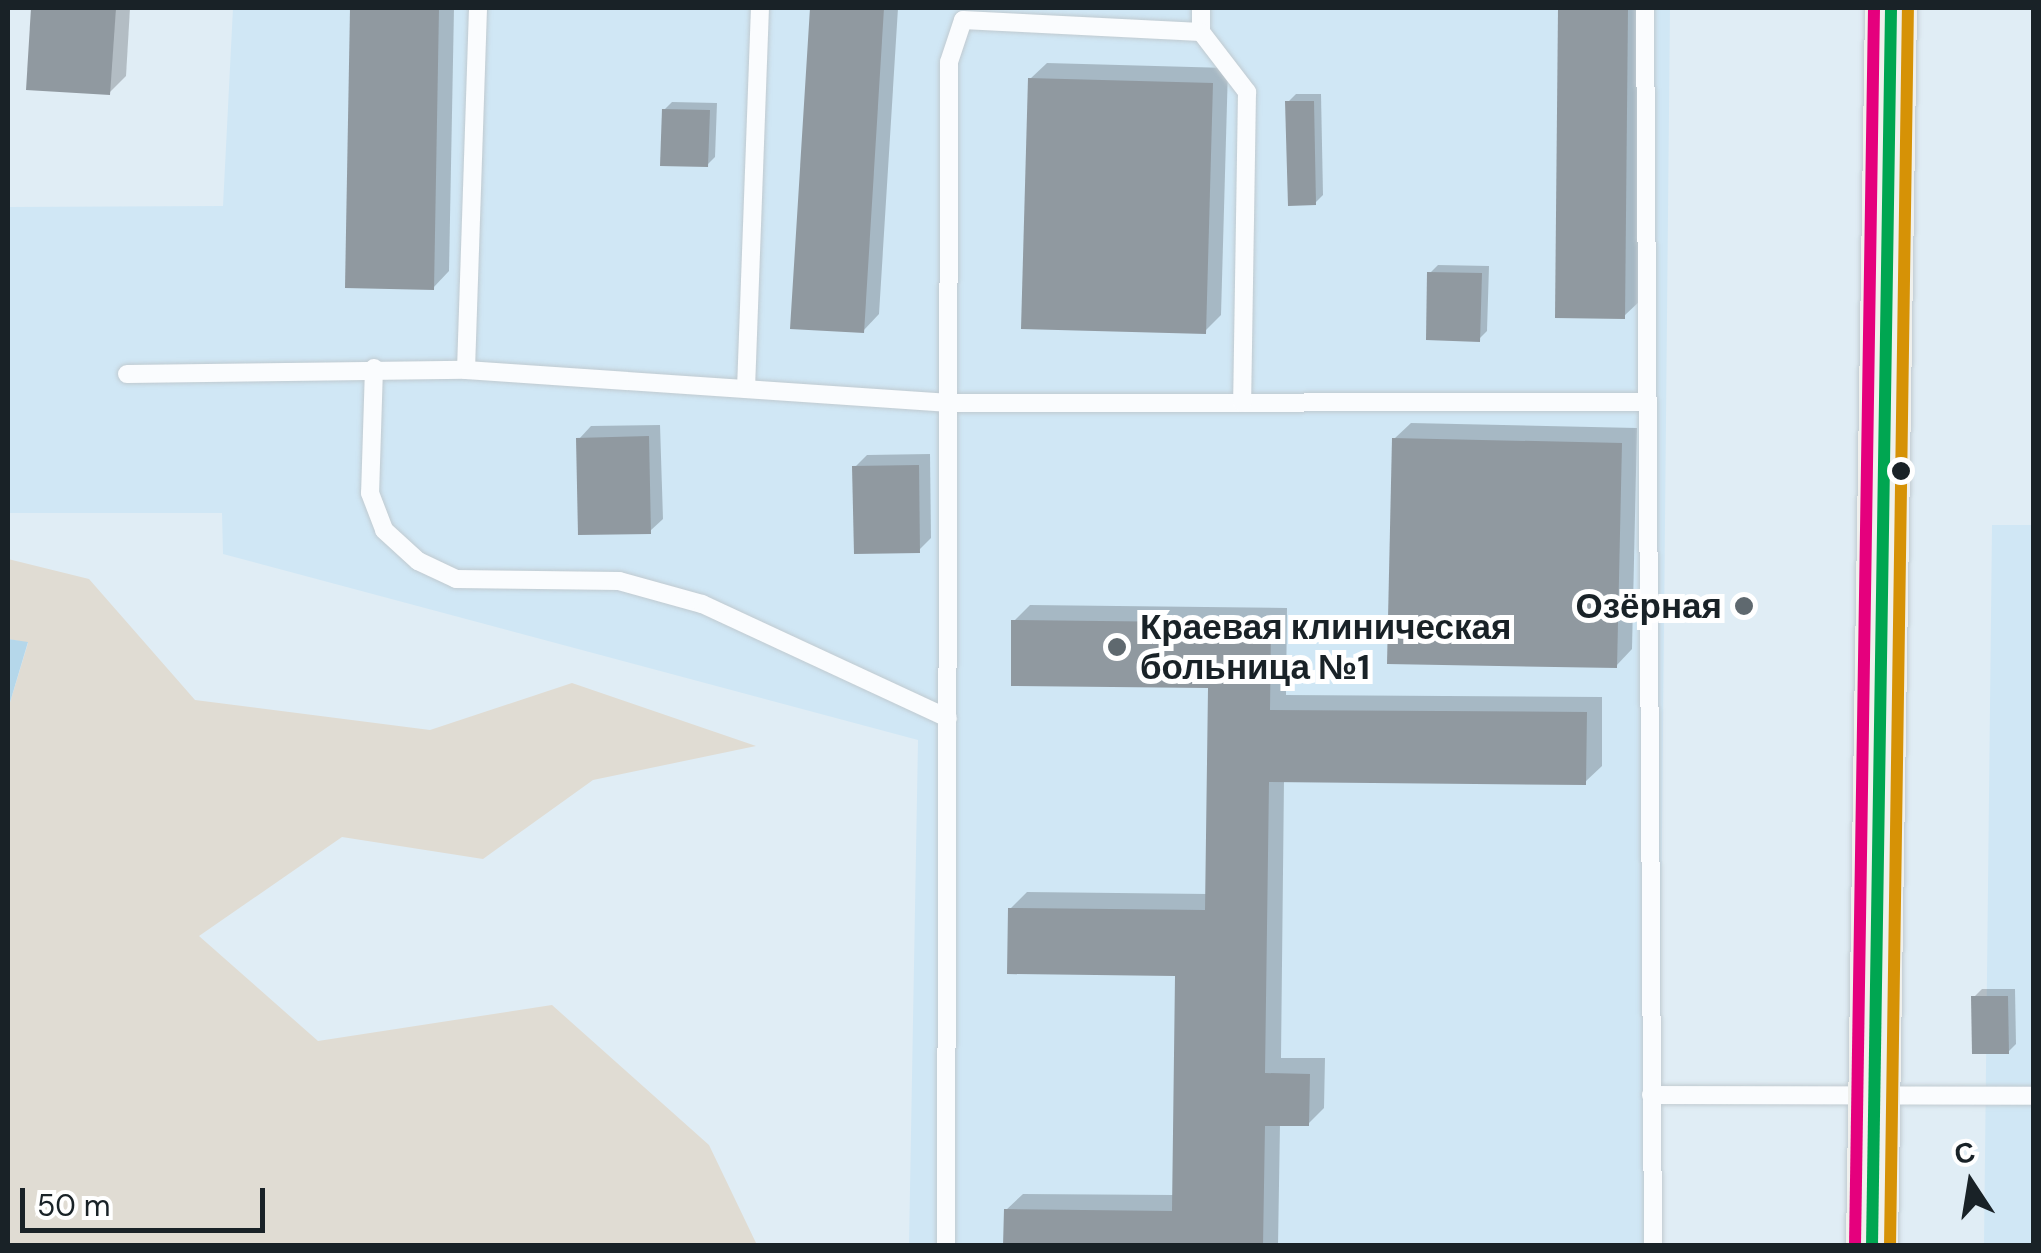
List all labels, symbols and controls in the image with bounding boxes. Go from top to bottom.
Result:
unlabelled marker [1891,461,1911,481]
place label: Озёрная [1576,585,1722,627]
marker: Озёрная [1731,593,1757,619]
place label: Краевая клиническая больница №1 [1140,606,1511,688]
marker: Краевая клиническая больница №1 [1104,634,1130,660]
north arrow [1921,1133,2021,1233]
text: С [1951,1133,1978,1173]
scale bar [25,1168,270,1230]
text: 50 m [37,1186,111,1225]

